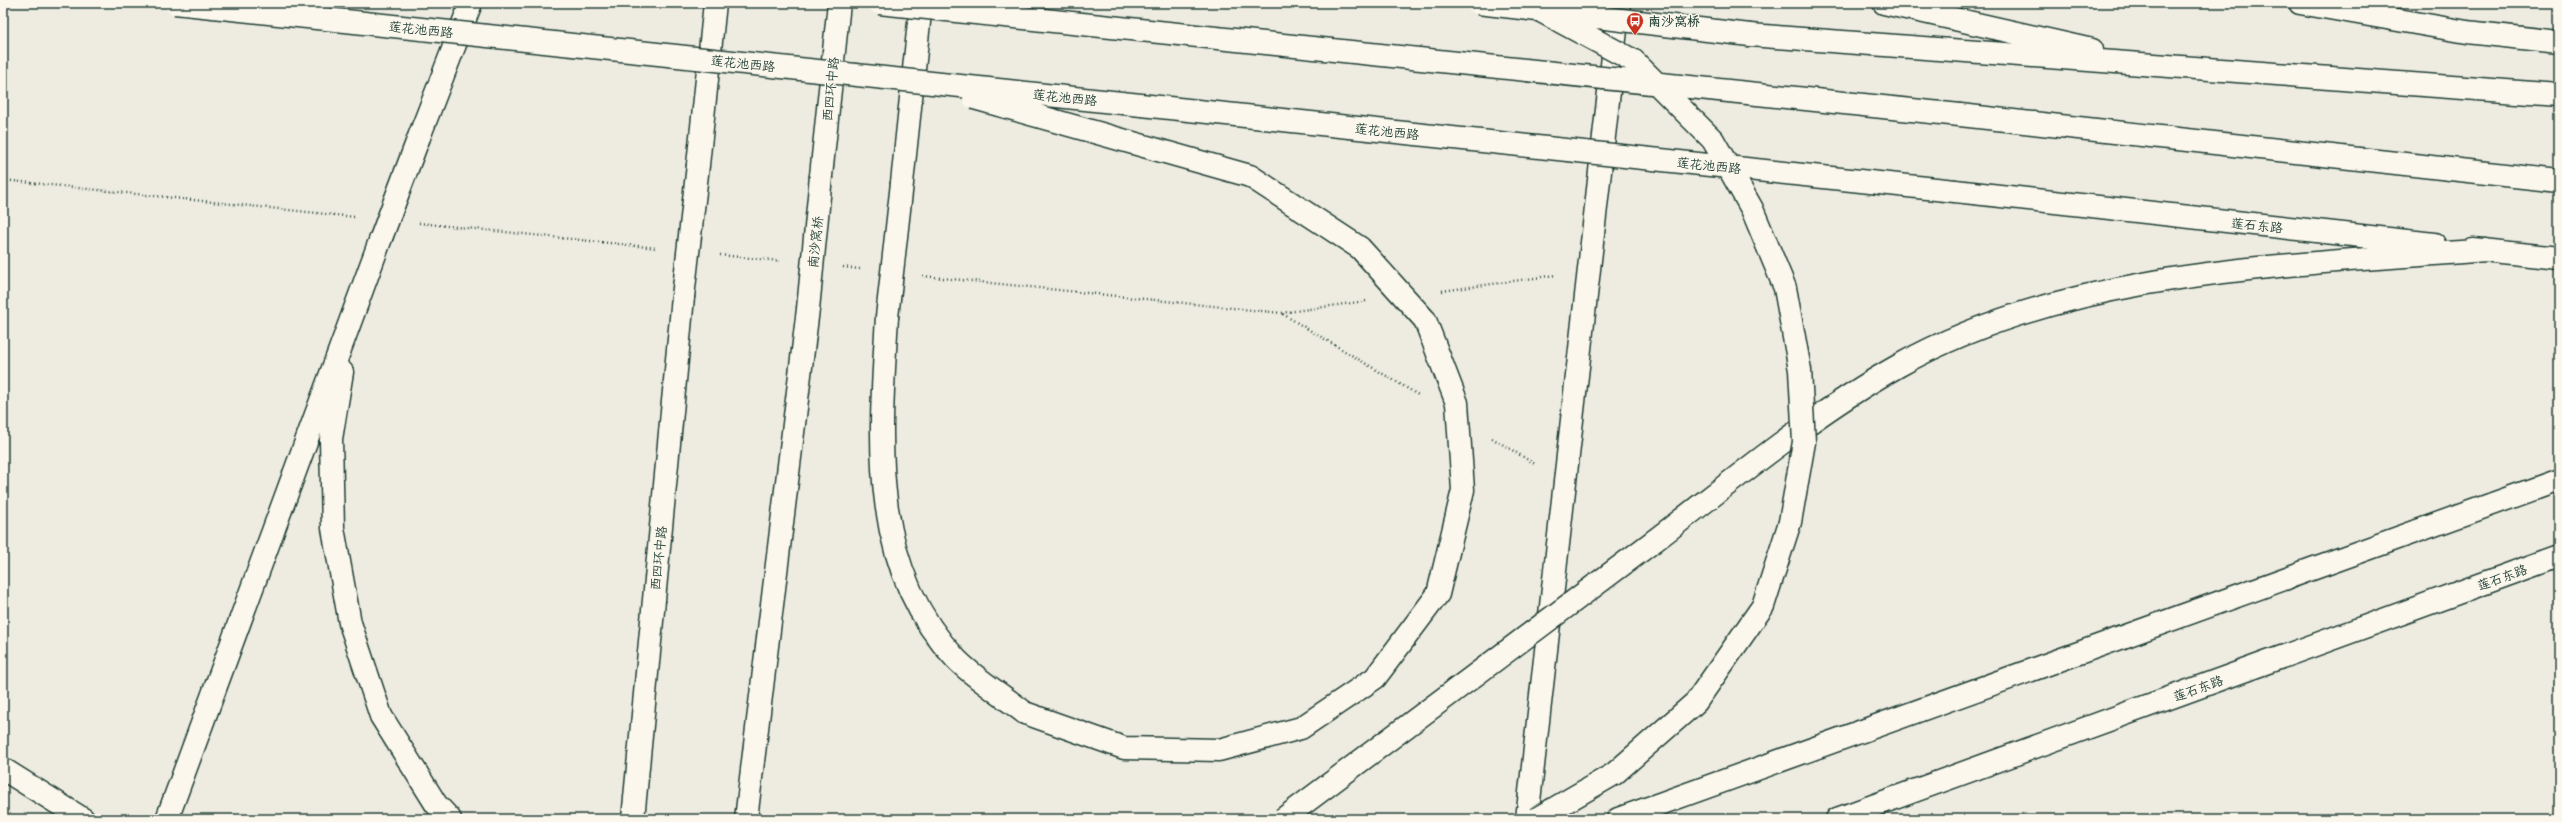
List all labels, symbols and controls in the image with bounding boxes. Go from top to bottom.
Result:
bus stop icon: 南沙窝桥 [1625,11,1645,36]
place label: 南沙窝桥 [1648,12,1700,29]
street label: 莲花池西路 [388,17,454,40]
street label: 莲花池西路 [710,51,776,74]
street label: 西四环中路 [818,56,841,122]
street label: 莲花池西路 [1032,85,1098,108]
street label: 莲花池西路 [1354,119,1420,142]
street label: 莲花池西路 [1676,153,1742,176]
street label: 莲石东路 [2230,213,2284,236]
street label: 南沙窝桥 [803,215,826,269]
street label: 西四环中路 [646,525,669,591]
street label: 莲石东路 [2474,560,2529,593]
street label: 莲石东路 [2170,671,2225,704]

